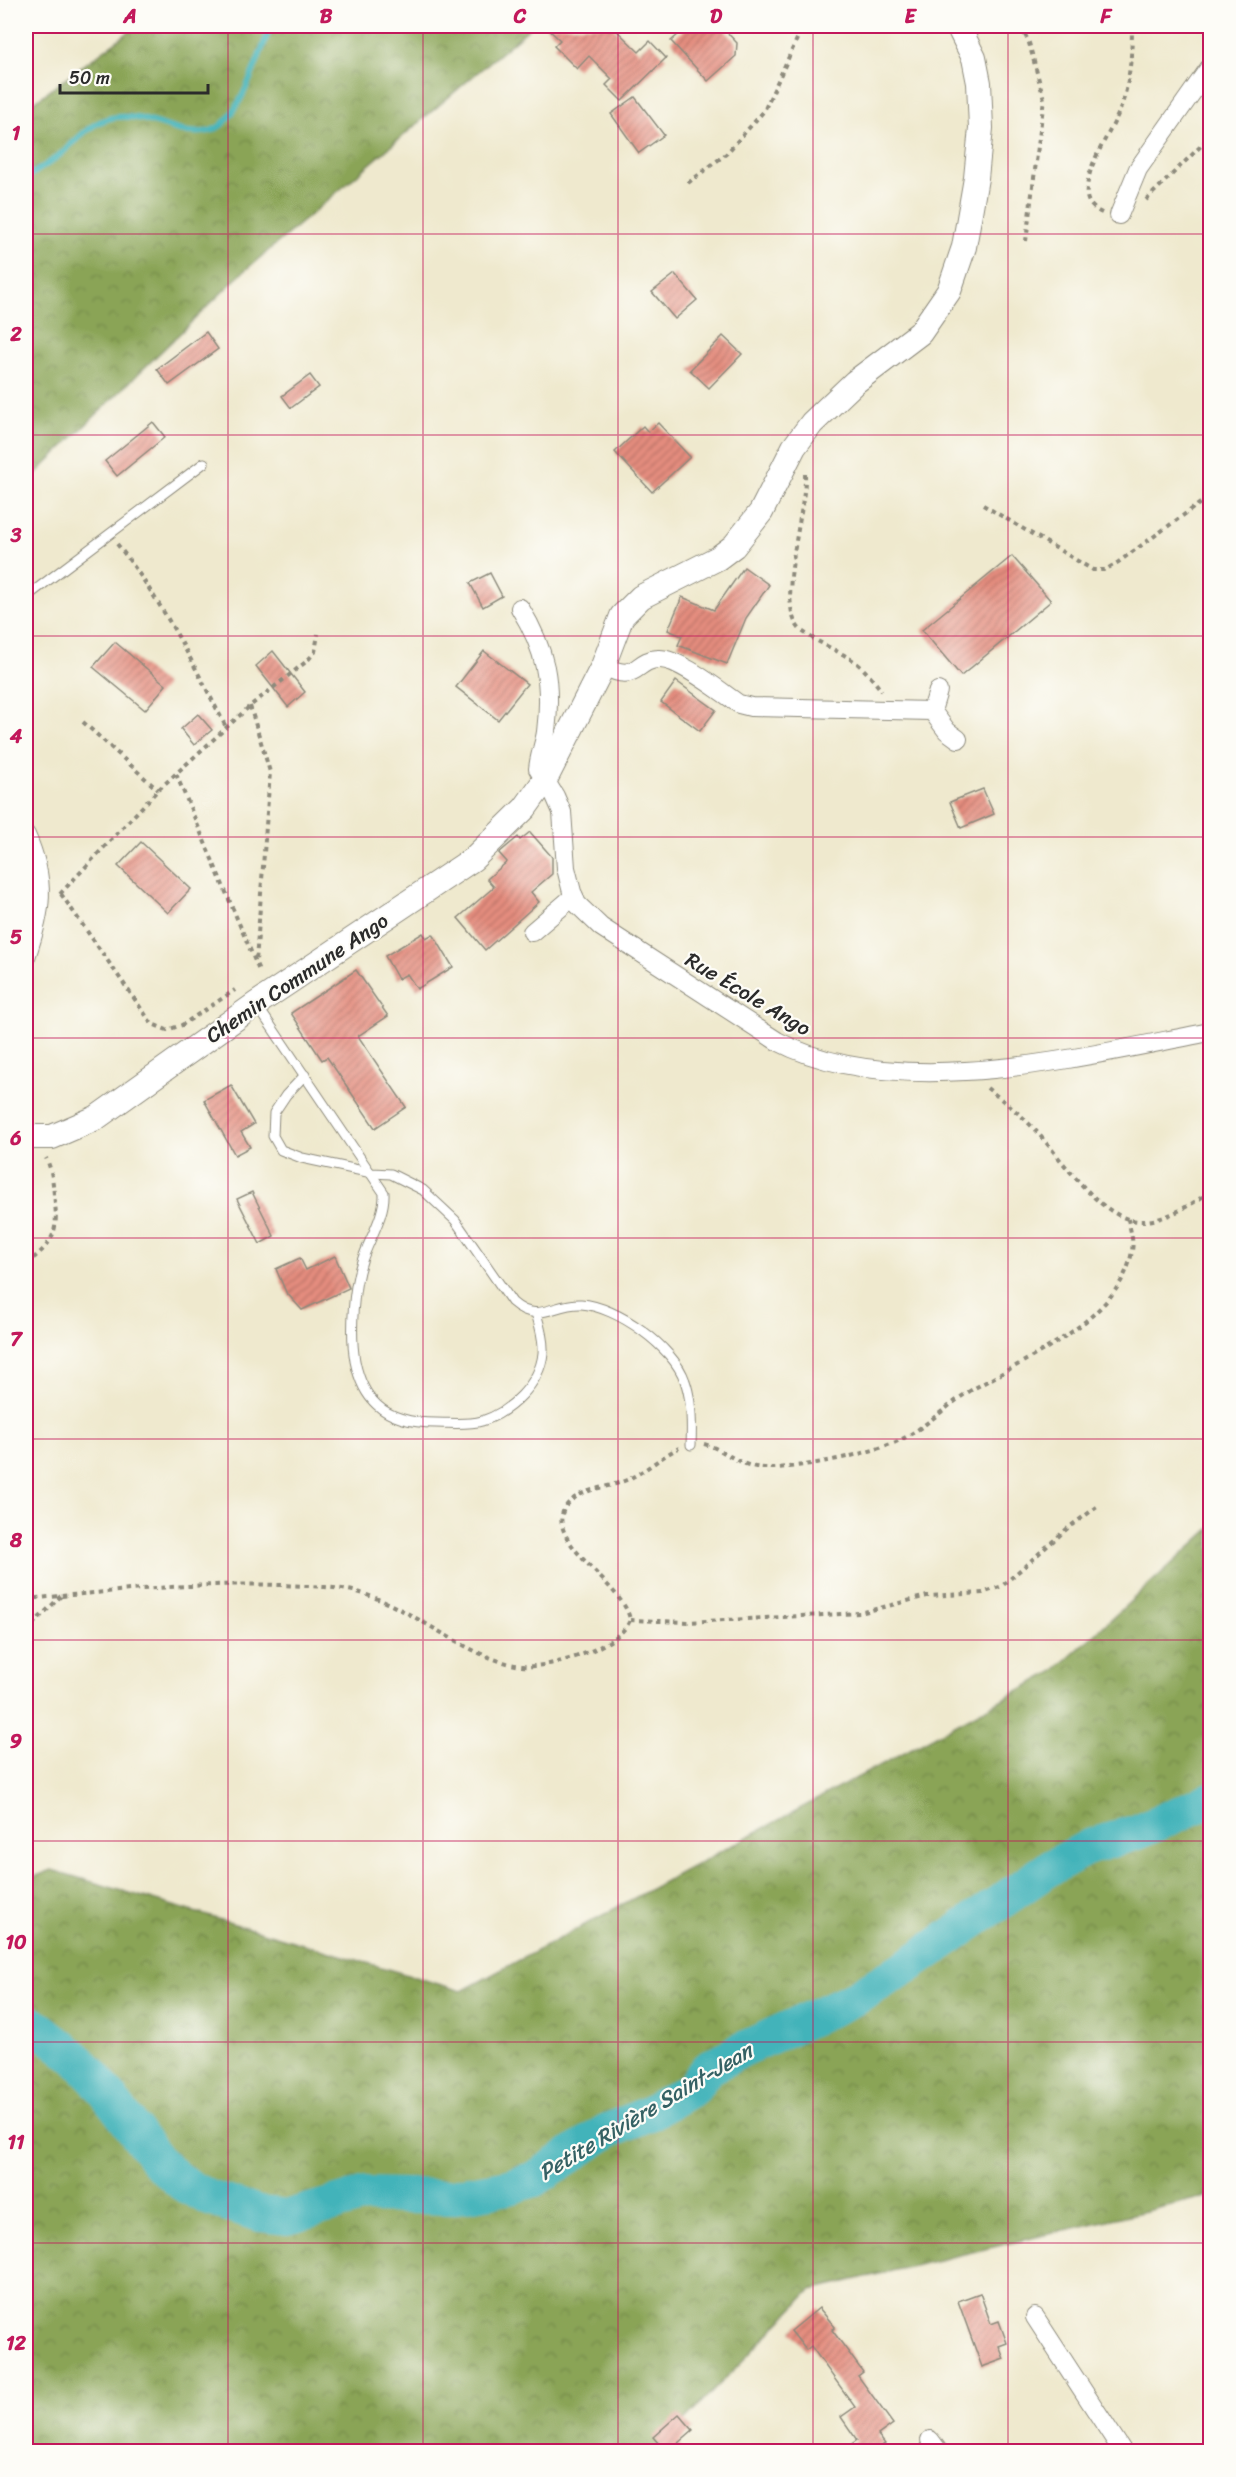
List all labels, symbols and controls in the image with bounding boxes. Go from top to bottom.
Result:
text: A [122,0,137,34]
text: B [320,0,333,34]
text: C [513,0,527,34]
text: D [710,0,723,34]
text: E [904,0,917,34]
text: F [1100,0,1113,34]
scale bar [60,57,208,95]
text: 50 m [69,62,110,94]
text: 1 [12,116,21,151]
text: 2 [9,317,22,352]
text: 3 [10,518,22,553]
text: 4 [9,719,23,754]
street label: Chemin Commune Ango [197,902,397,1054]
text: 5 [10,920,22,955]
street label: Rue École Ango [678,941,819,1047]
text: 6 [9,1121,22,1156]
text: 7 [10,1322,23,1357]
text: 8 [9,1523,23,1558]
text: 9 [10,1724,22,1759]
text: 10 [5,1925,27,1960]
water label: Petite Rivière Saint-Jean [530,2031,762,2191]
text: 11 [7,2125,25,2160]
text: 12 [6,2326,27,2361]

